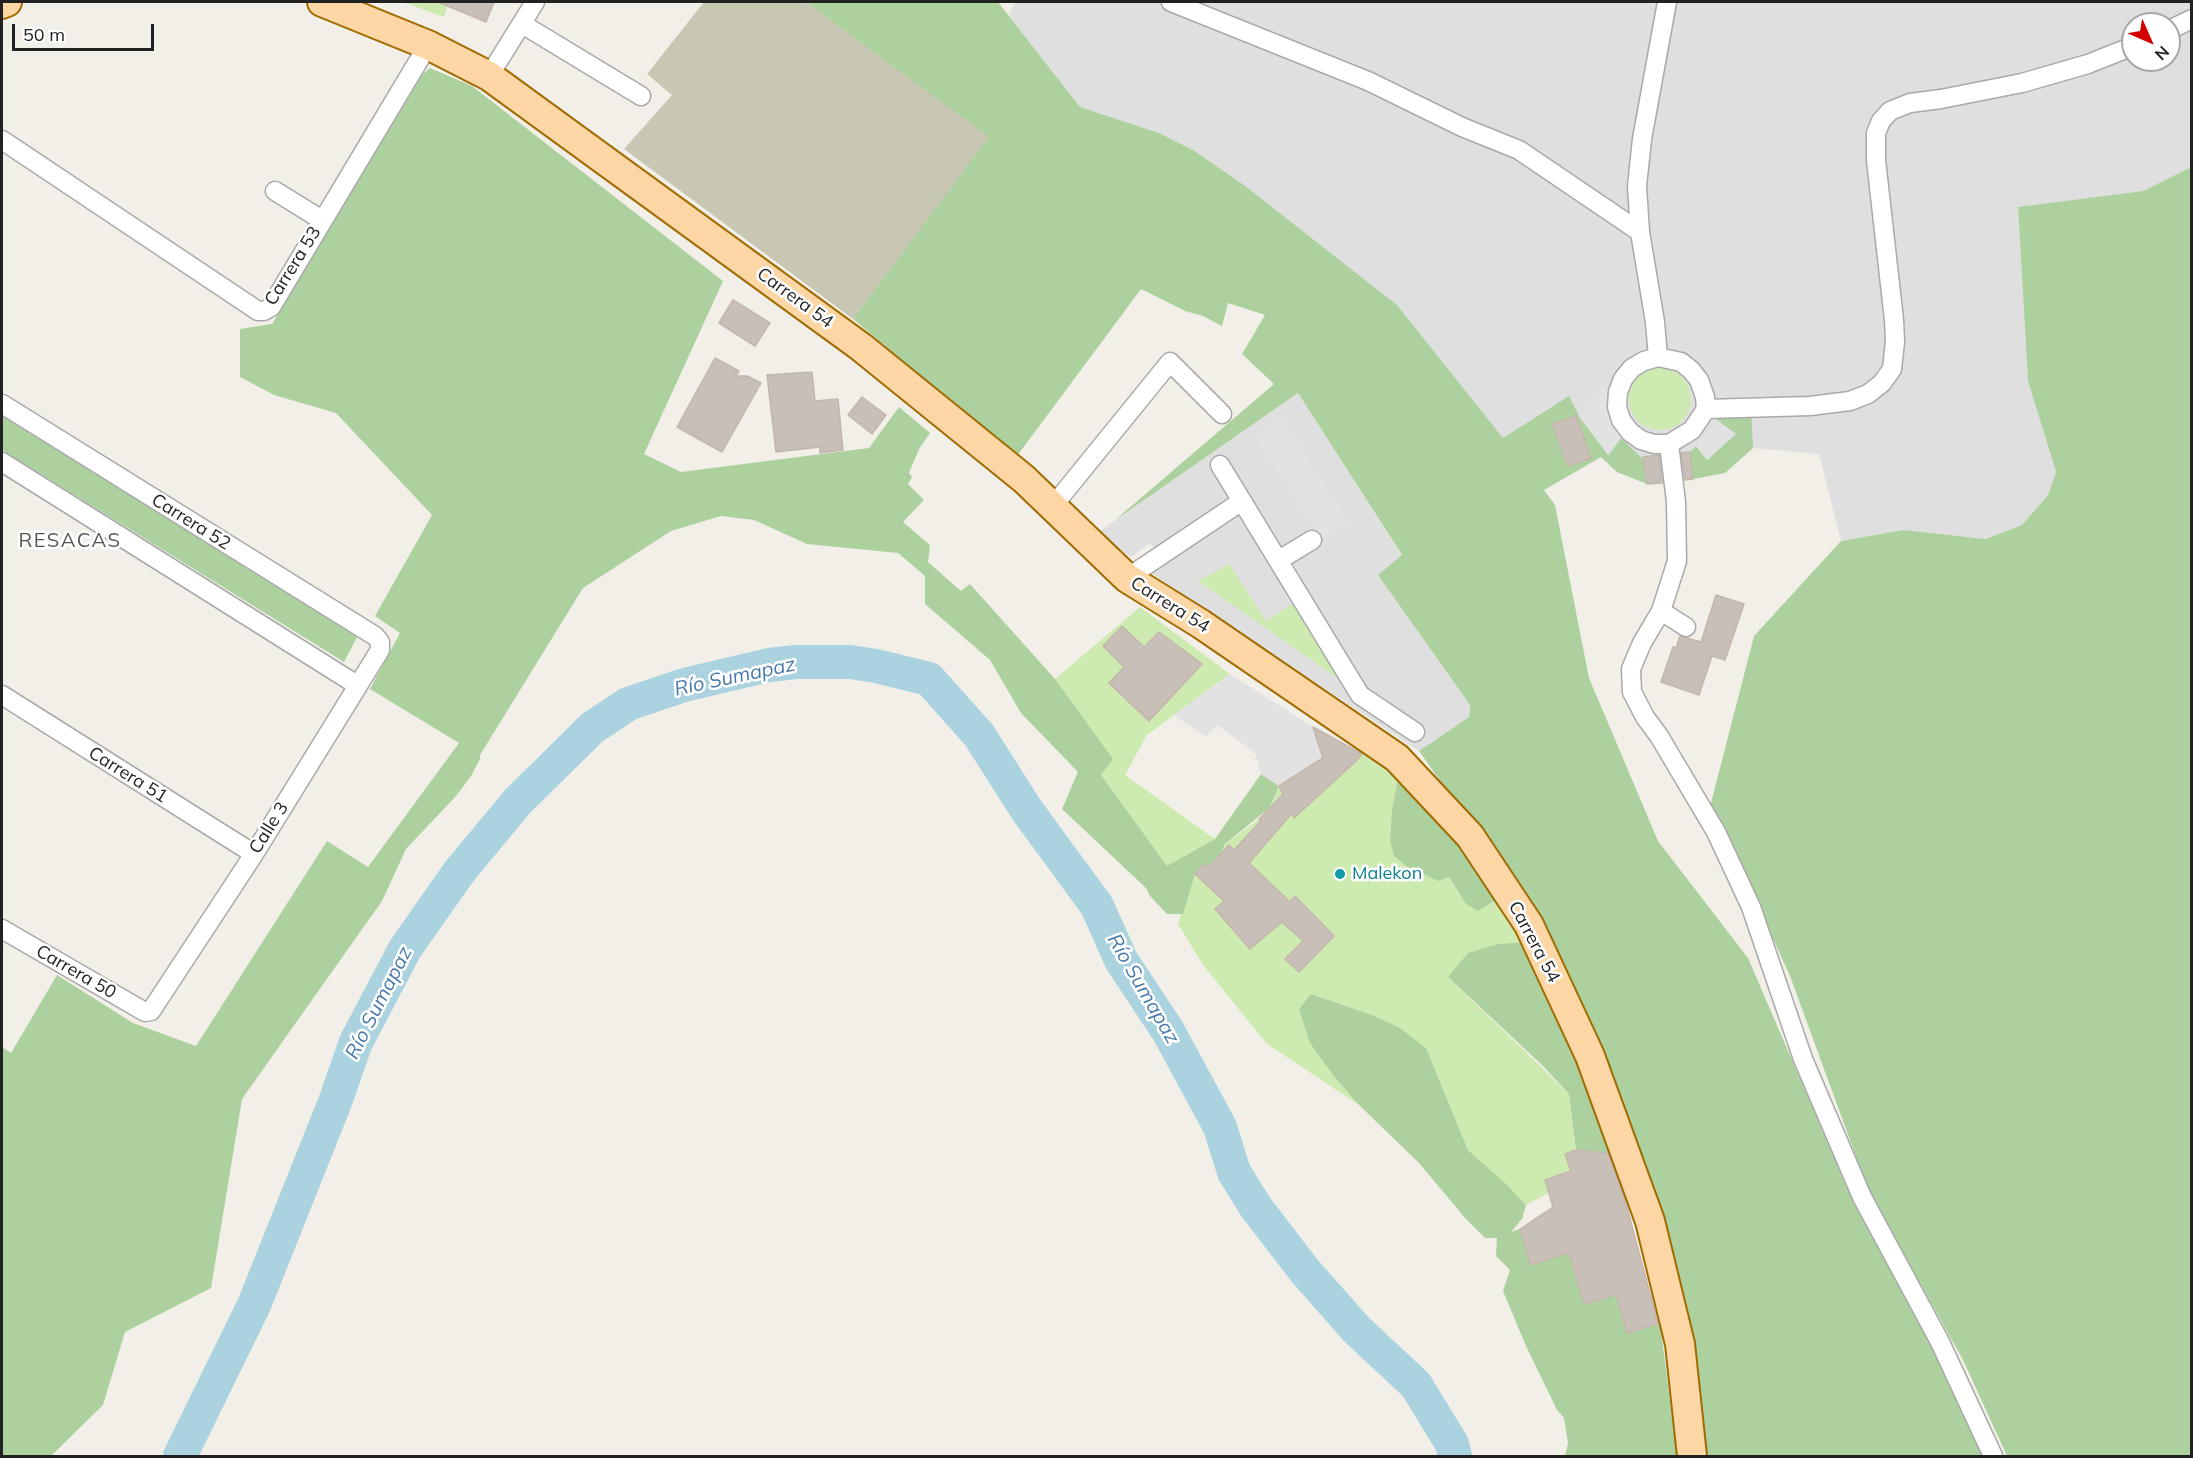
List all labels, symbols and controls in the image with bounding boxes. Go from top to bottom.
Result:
scale bar [15,12,158,50]
north arrow [2121,12,2181,72]
text: 50 m [23,23,65,46]
text: N [2151,42,2174,65]
street label: Carrera 53 [260,222,326,310]
street label: Carrera 54 [753,263,837,333]
street label: Carrera 52 [147,489,235,555]
district label: RESACAS [18,529,122,553]
street label: Carrera 54 [1126,572,1214,638]
water label: Río Sumapaz [672,652,798,702]
street label: Carrera 51 [84,742,172,808]
street label: Calle 3 [245,798,293,858]
place label: Malekon [1352,863,1422,885]
marker: Malekon [1333,867,1347,881]
street label: Carrera 54 [1504,898,1564,986]
water label: Río Sumapaz [1102,930,1184,1048]
street label: Carrera 50 [32,940,120,1004]
water label: Río Sumapaz [340,943,418,1063]

